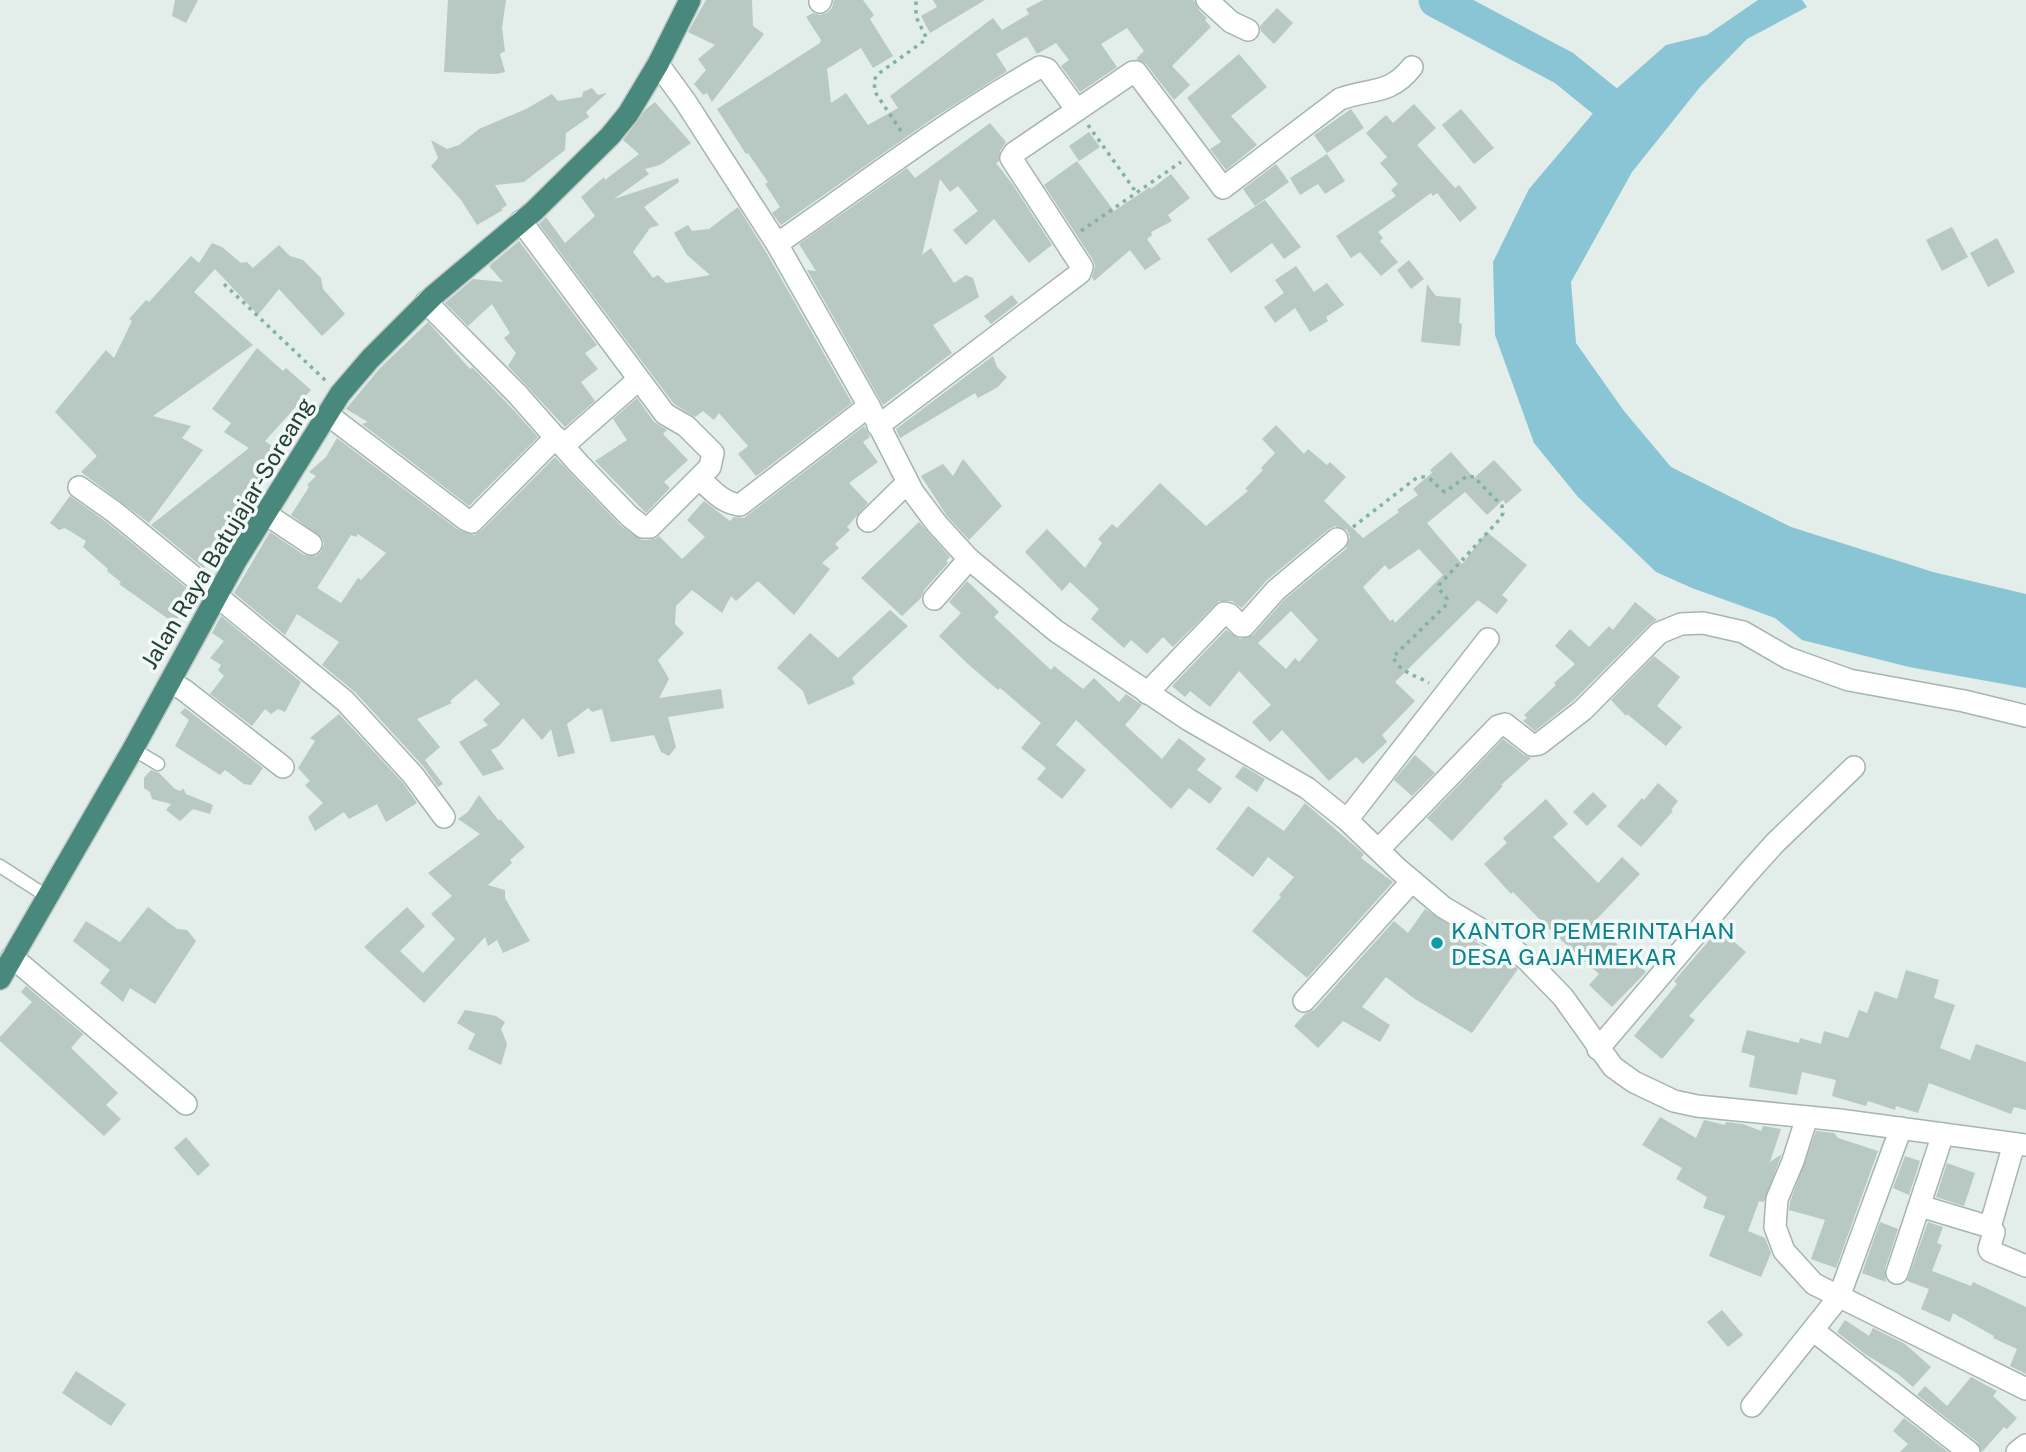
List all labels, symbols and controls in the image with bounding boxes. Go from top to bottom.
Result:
street label: Jalan Raya Batujajar-Soreang [135,392,319,674]
place label: KANTOR PEMERINTAHAN DESA GAJAHMEKAR [1451,917,1735,970]
marker: KANTOR PEMERINTAHAN DESA GAJAHMEKAR [1429,935,1445,951]

